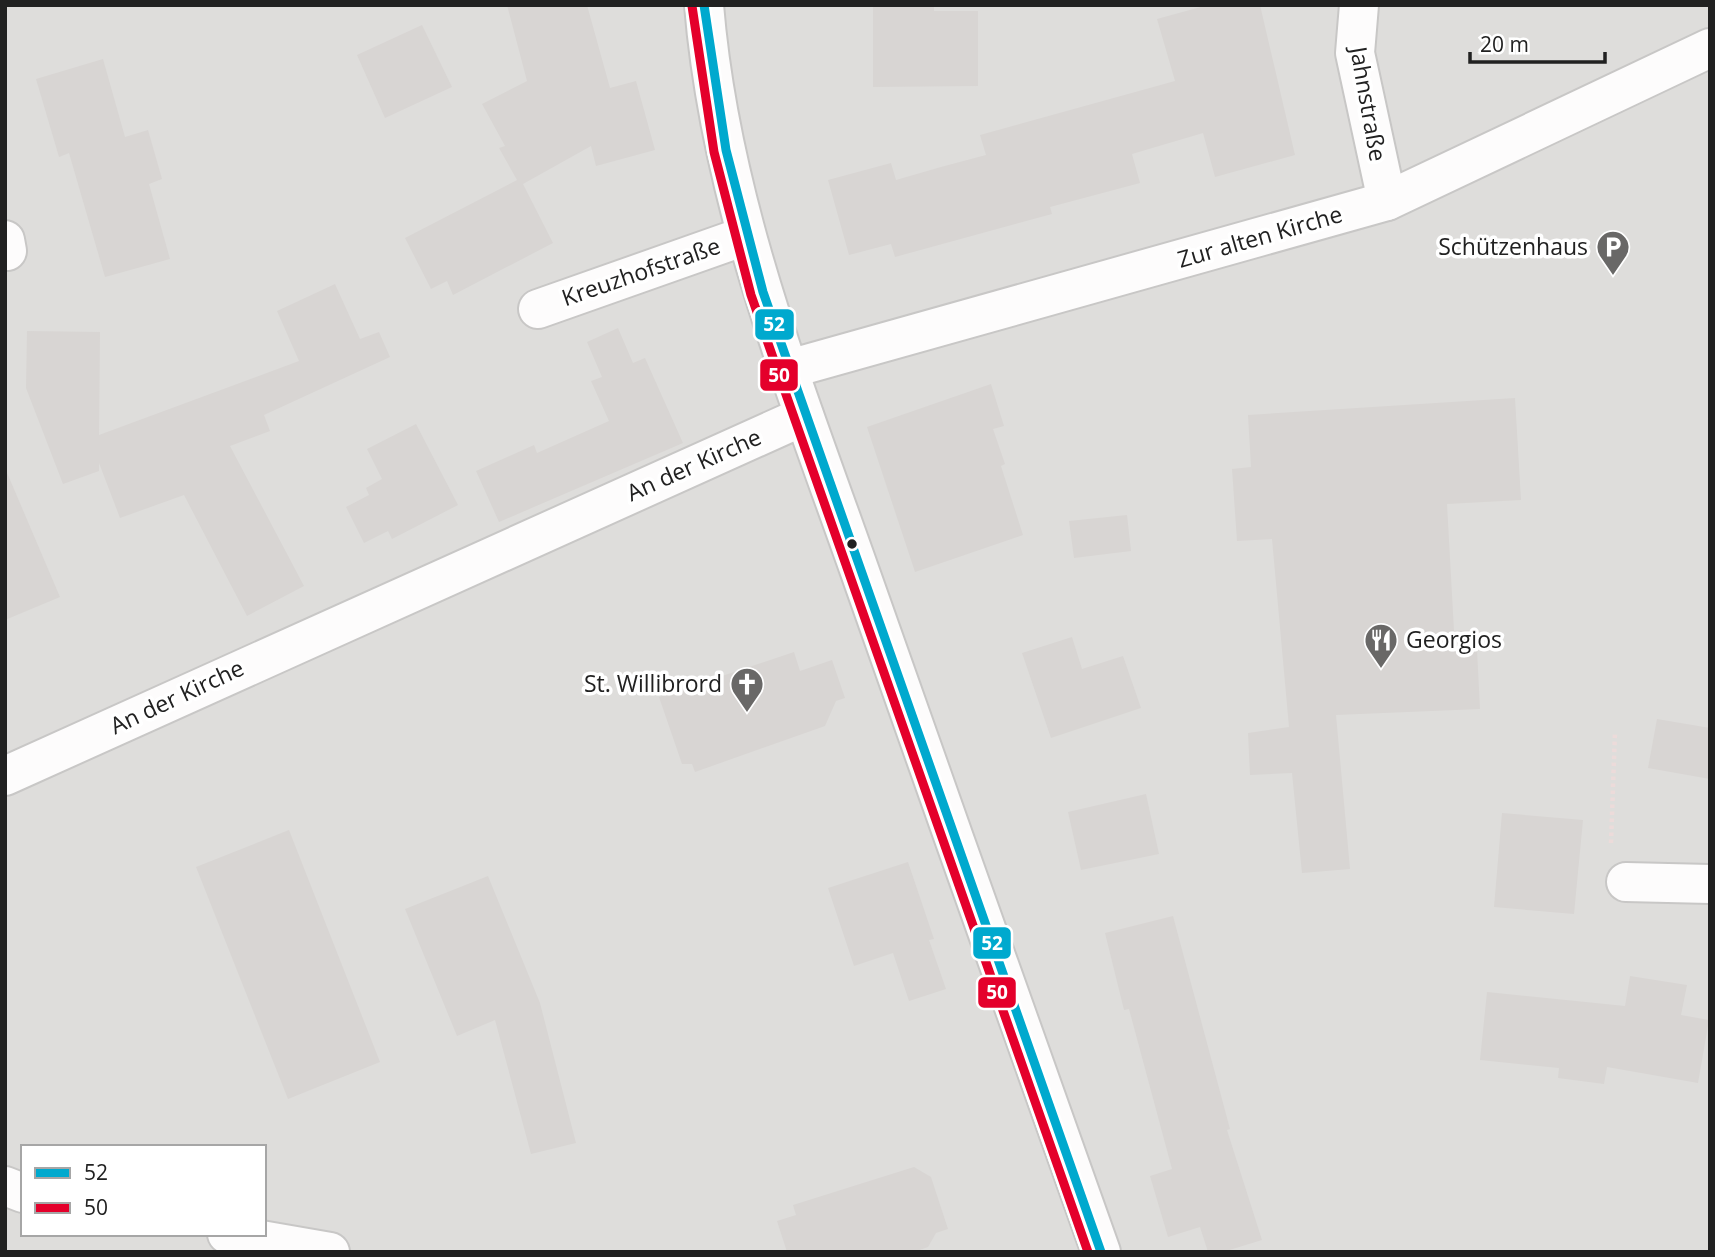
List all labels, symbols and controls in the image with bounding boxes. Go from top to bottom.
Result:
scale bar [1470,21,1605,65]
text: 20 m [1480,30,1529,58]
street label: Jahnstraße [1343,42,1395,164]
street label: Zur alten Kirche [1174,197,1346,275]
parking icon: Schützenhaus [1594,228,1632,277]
street label: Kreuzhofstraße [557,229,724,313]
place label: Schützenhaus [1438,230,1588,262]
line badge: 52 [754,308,795,341]
text: 52 [763,311,785,337]
line badge: 50 [759,358,799,392]
text: 50 [768,362,790,388]
street label: An der Kirche [621,420,766,508]
unlabelled marker [845,537,859,551]
restaurant icon: Georgios [1362,621,1400,670]
place label: Georgios [1406,623,1502,655]
street label: An der Kirche [104,651,249,741]
church icon: St. Willibrord [728,665,766,714]
place label: St. Willibrord [584,667,722,699]
line badge: 52 [972,926,1012,960]
text: 52 [981,930,1003,956]
line badge: 50 [977,976,1017,1009]
text: 50 [986,979,1008,1005]
legend [21,1145,266,1236]
text: 52 [84,1158,108,1186]
text: 50 [84,1193,108,1221]

